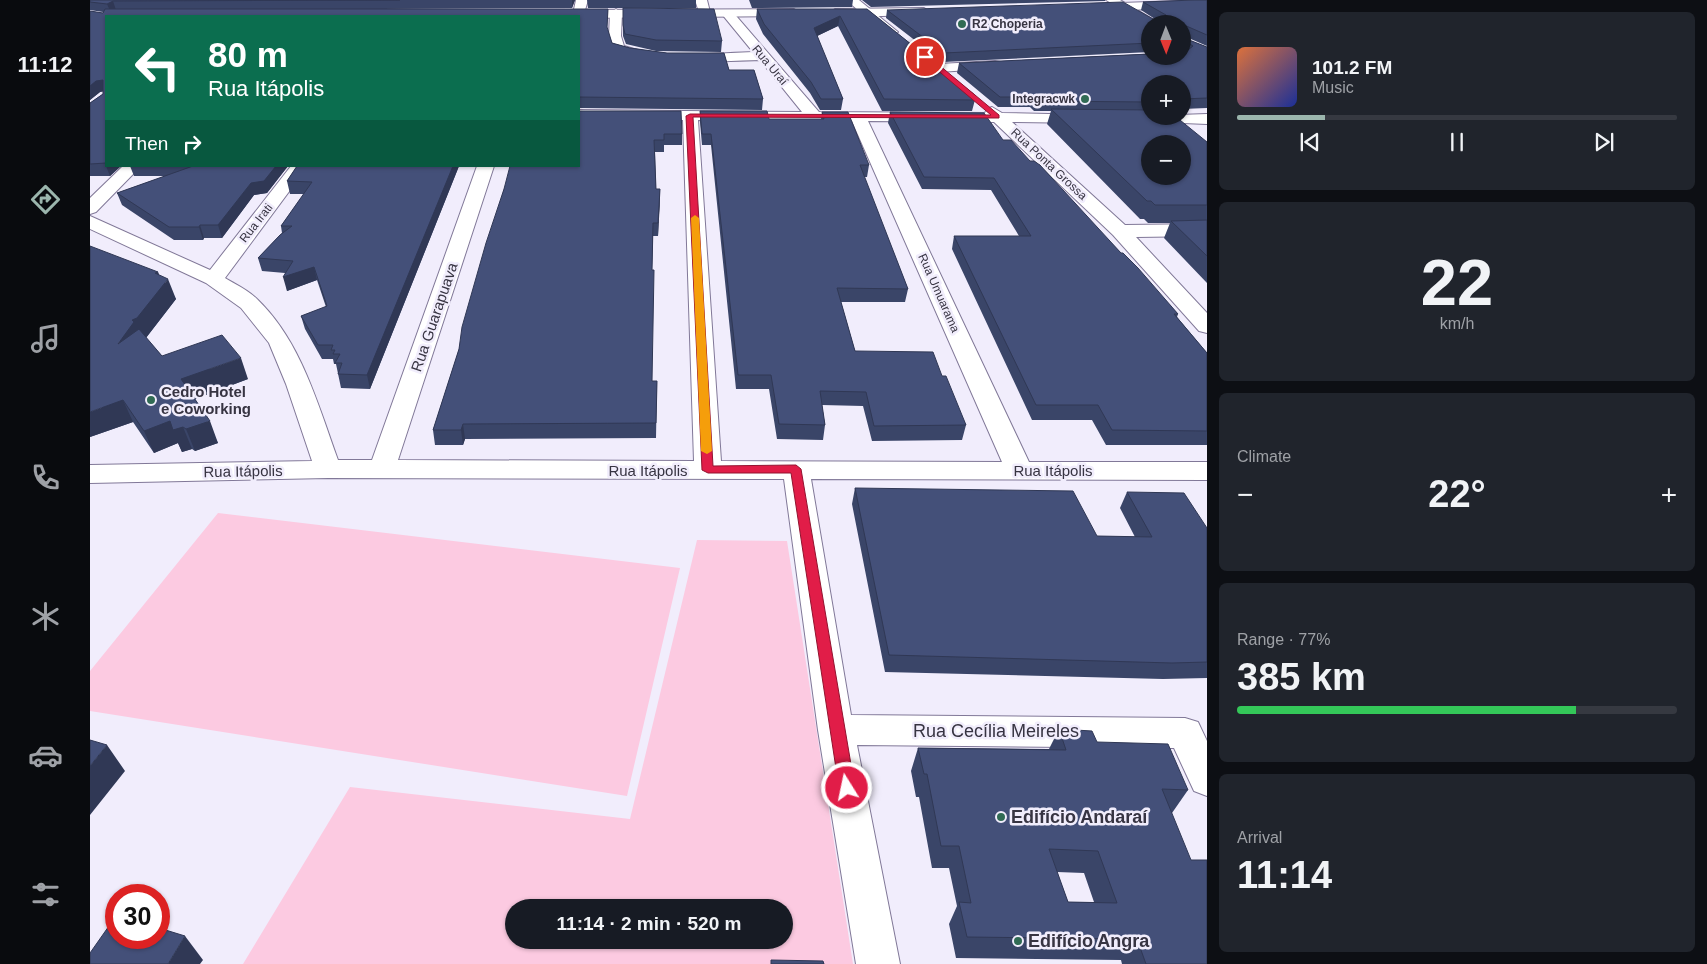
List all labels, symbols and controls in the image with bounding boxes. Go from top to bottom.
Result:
north arrow [1141,15,1191,65]
map controls [1141,15,1191,185]
place label: R2 Choperia [972,17,1043,31]
marker: R2 Choperia [956,18,968,30]
icon: left [125,35,190,100]
text: 80 m [208,35,288,74]
pin [904,36,946,78]
street label: Rua Uraí [749,42,791,88]
icon: arrive [911,43,939,71]
text: 11:12 [17,52,73,77]
text: 101.2 FM [1312,57,1392,78]
button: + [1141,75,1191,125]
text: Rua Itápolis [208,76,324,101]
text: Music [1312,79,1354,96]
place label: Integracwk [1012,92,1075,106]
marker: Integracwk [1079,93,1091,105]
street label: Rua Ponta Grossa [1008,125,1090,203]
icon: previous [1296,128,1324,156]
icon: pause [1443,128,1471,156]
icon: next [1590,128,1618,156]
icon: right [178,130,206,158]
text: Then [125,133,168,154]
button: − [1141,135,1191,185]
icon: directions [28,182,63,217]
street label: Rua Irati [237,201,275,245]
text: 22 [1421,246,1493,319]
street label: Rua Umuarama [915,251,963,335]
street label: Rua Guarapuava [407,260,461,374]
text: km/h [1440,315,1474,332]
icon: music [28,321,63,356]
place label: Cedro Hotel e Coworking [161,383,251,417]
marker: Cedro Hotel e Coworking [145,394,157,406]
text: Climate [1237,448,1291,465]
icon: phone [28,460,63,495]
street label: Rua Itápolis [203,462,283,480]
street label: Rua Itápolis [608,462,688,479]
street label: Rua Itápolis [1013,462,1093,479]
text: 22° [1428,473,1486,515]
text: − [1237,479,1253,510]
text: + [1661,479,1677,510]
icon: climate [28,599,63,634]
text: Range · 77% [1237,631,1330,648]
text: 385 km [1237,656,1366,698]
street label: Rua Cecília Meireles [913,721,1079,741]
icon: car [28,738,63,773]
position arrow [820,761,872,813]
place label: Edifício Andaraí [1011,807,1148,827]
marker: Edifício Andaraí [995,811,1007,823]
text: Arrival [1237,829,1282,846]
text: 11:14 [1237,854,1332,896]
icon: filters [28,877,63,912]
speed limit sign: 30 [105,884,170,949]
text: 11:14 · 2 min · 520 m [557,913,741,934]
place label: Edifício Angra [1028,931,1150,951]
marker: Edifício Angra [1012,935,1024,947]

